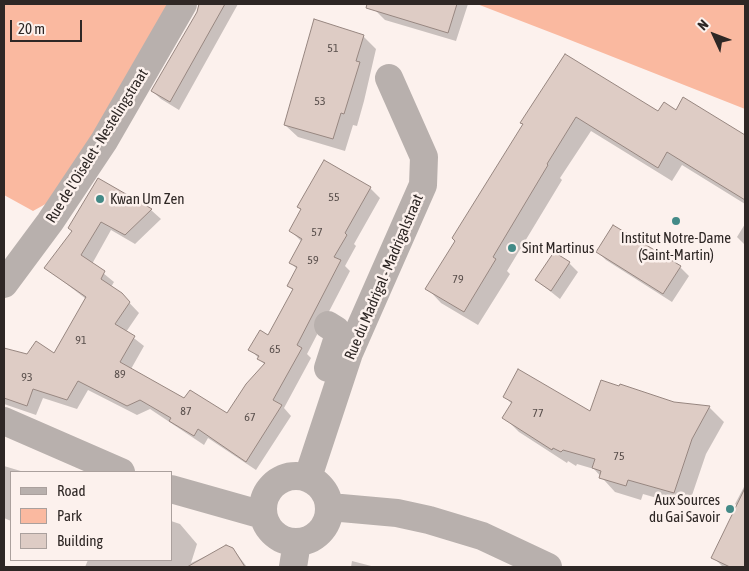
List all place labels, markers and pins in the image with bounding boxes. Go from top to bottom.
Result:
place label: Kwan Um Zen [110,190,185,208]
marker: Kwan Um Zen [94,193,106,205]
marker: Institut Notre-Dame (Saint-Martin) [670,215,682,227]
place label: Institut Notre-Dame (Saint-Martin) [621,229,731,264]
place label: Sint Martinus [522,239,594,257]
marker: Sint Martinus [506,242,518,254]
place label: Aux Sources du Gai Savoir [649,491,720,526]
marker: Aux Sources du Gai Savoir [724,503,736,515]

